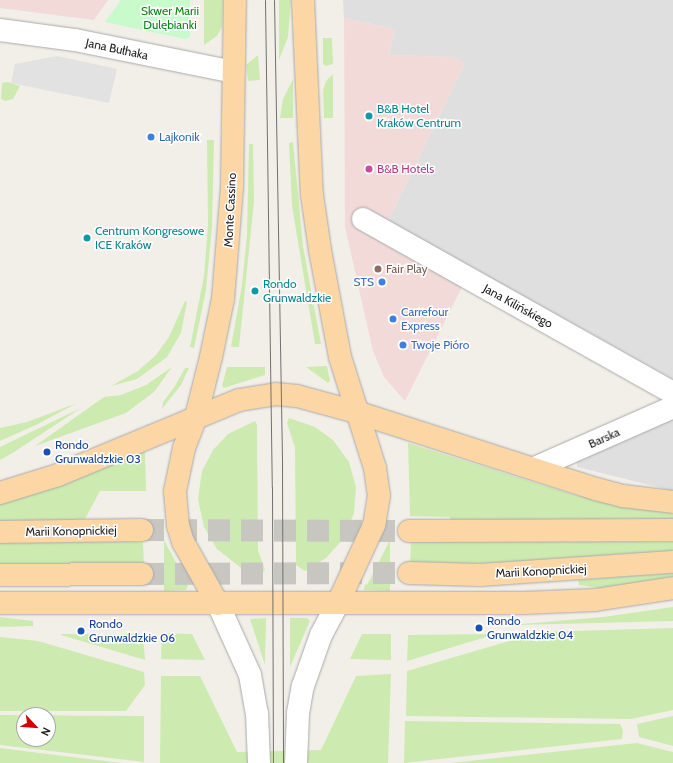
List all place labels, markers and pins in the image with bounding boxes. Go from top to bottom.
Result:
place label: B&B Hotel Kraków Centrum [377,102,461,130]
marker: B&B Hotel Kraków Centrum [364,111,374,121]
place label: Lajkonik [159,130,200,144]
marker: Lajkonik [146,132,156,142]
place label: B&B Hotels [377,162,434,176]
marker: B&B Hotels [364,164,374,174]
place label: Centrum Kongresowe ICE Kraków [95,224,204,252]
marker: Centrum Kongresowe ICE Kraków [82,233,92,243]
place label: Fair Play [386,262,428,276]
marker: Fair Play [373,264,383,274]
place label: STS [354,275,374,289]
place label: Rondo Grunwaldzkie [263,277,331,305]
marker: STS [377,277,387,287]
marker: Rondo Grunwaldzkie [250,286,260,296]
place label: Carrefour Express [401,305,448,333]
marker: Carrefour Express [388,314,398,324]
place label: Twoje Pióro [411,338,469,352]
marker: Twoje Pióro [398,340,408,350]
place label: Rondo Grunwaldzkie 03 [55,438,141,466]
marker: Rondo Grunwaldzkie 03 [42,447,52,457]
place label: Rondo Grunwaldzkie 04 [487,614,573,642]
place label: Rondo Grunwaldzkie 06 [89,617,175,645]
marker: Rondo Grunwaldzkie 04 [474,623,484,633]
marker: Rondo Grunwaldzkie 06 [76,626,86,636]

